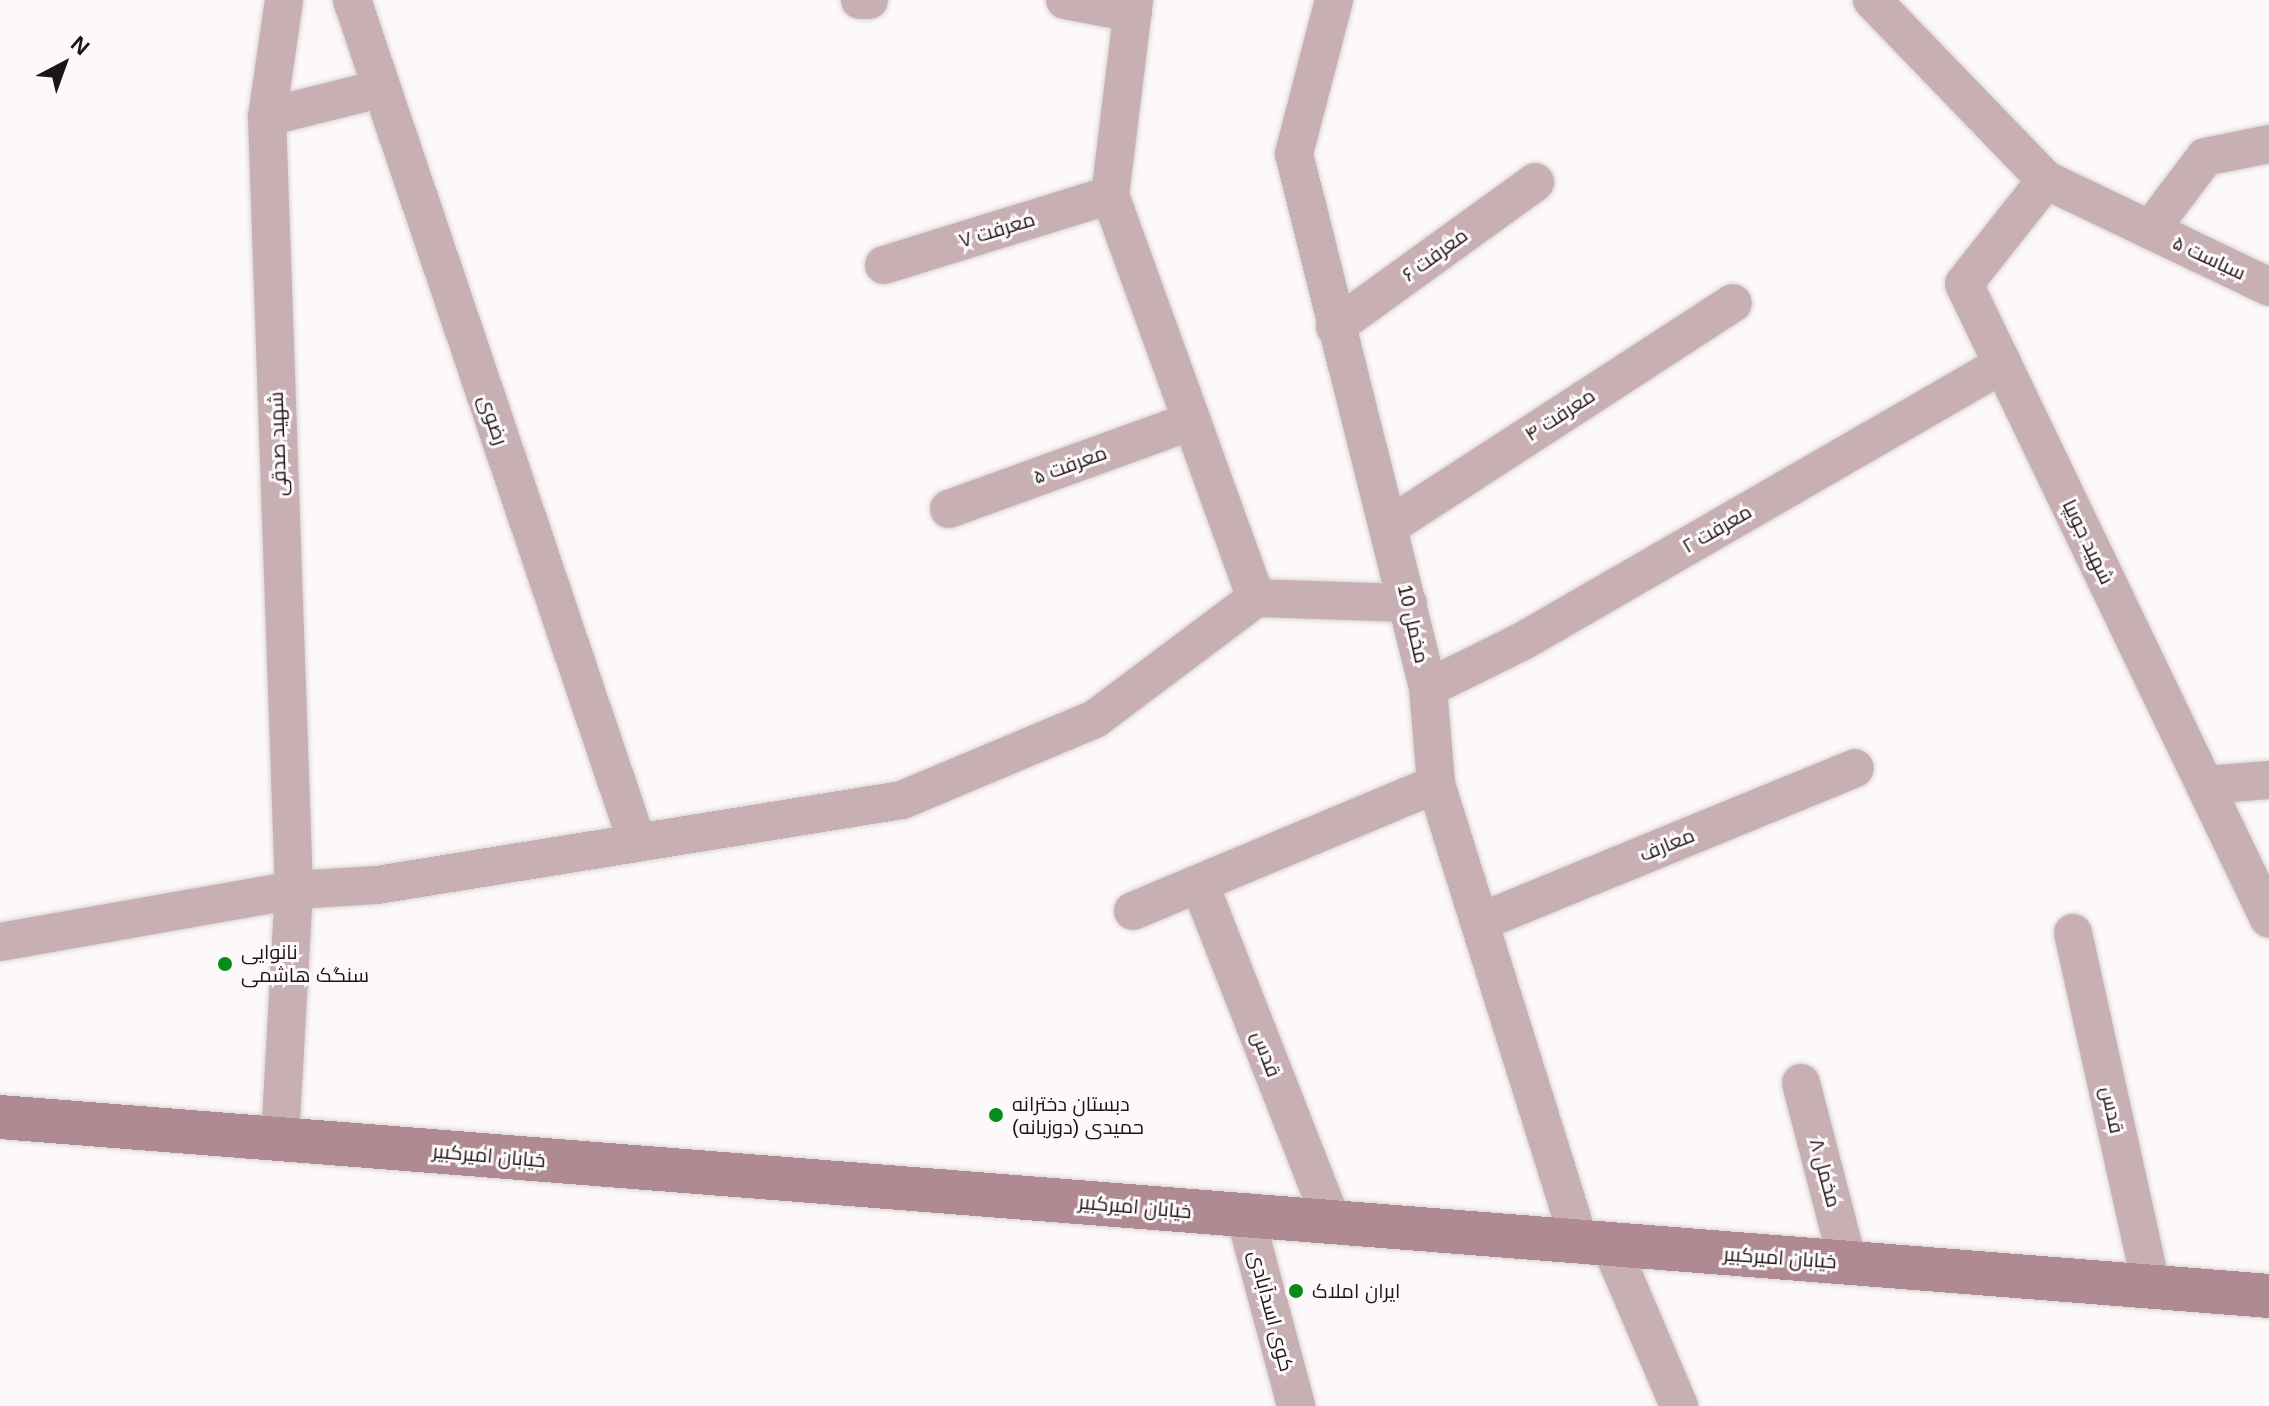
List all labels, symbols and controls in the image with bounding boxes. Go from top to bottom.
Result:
north arrow [24,24,104,104]
text: N [66,31,94,60]
street label: معرفت ۷ [956,207,1038,253]
street label: معرفت ۶ [1398,223,1472,287]
street label: سیاست ۵ [2169,231,2249,285]
street label: معرفت ۴ [1520,383,1600,447]
street label: شهید صدقی [264,391,292,497]
street label: رضوی [473,392,513,448]
street label: معرفت ۵ [1030,441,1110,489]
street label: شهید جویپا [2057,496,2119,588]
street label: معرفت ۲ [1678,500,1756,558]
street label: مخمل 10 [1392,582,1434,666]
street label: معارف [1636,823,1698,867]
place label: نانوایی سنگک هاشمی [241,940,369,987]
marker: نانوایی سنگک هاشمی [216,955,234,973]
street label: قدس [1246,1028,1286,1080]
street label: قدس [2095,1084,2129,1136]
place label: دبستان دخترانه حمیدی (دوزبانه) [1012,1092,1144,1139]
marker: دبستان دخترانه حمیدی (دوزبانه) [987,1106,1005,1124]
street label: مخمل ۸ [1804,1136,1846,1210]
street label: خیابان امیرکبیر [431,1139,547,1173]
street label: خیابان امیرکبیر [1077,1190,1193,1224]
street label: خیابان امیرکبیر [1723,1242,1837,1274]
street label: کوی اسدآبادی [1243,1248,1299,1374]
place label: ایران املاک [1312,1279,1400,1303]
marker: ایران املاک [1287,1282,1305,1300]

